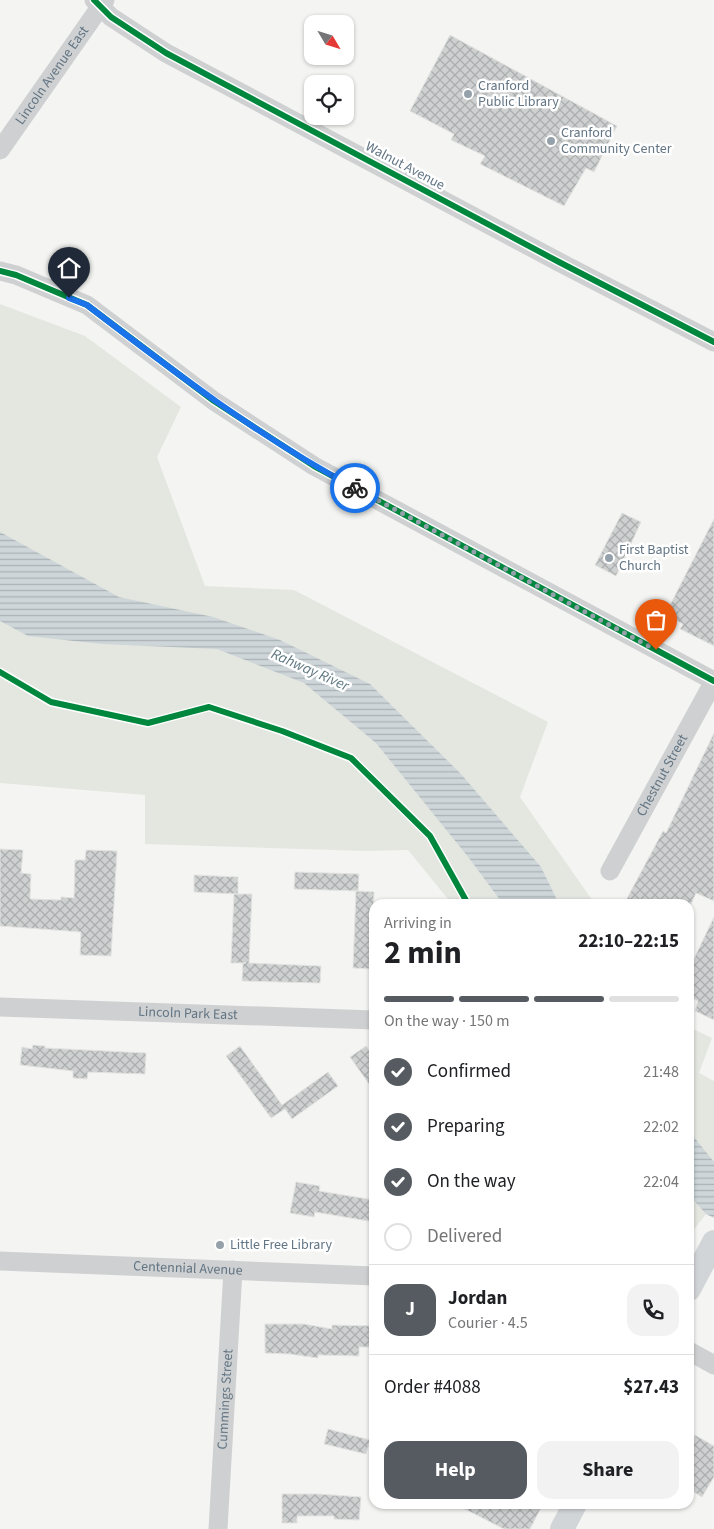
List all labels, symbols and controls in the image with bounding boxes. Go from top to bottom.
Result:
north arrow [304,15,354,65]
map controls [304,15,354,125]
street label: Lincoln Avenue East [11,22,94,129]
button: locate [304,75,354,125]
place label: Cranford Public Library [478,76,559,112]
marker: Cranford Public Library [462,88,474,100]
place label: Cranford Community Center [561,123,672,159]
marker: Cranford Community Center [545,135,557,147]
street label: Walnut Avenue [362,137,448,195]
pin [48,247,90,298]
icon: home [55,254,83,282]
courier [330,463,380,513]
icon: bike [341,474,369,502]
place label: First Baptist Church [619,540,689,576]
marker: First Baptist Church [603,552,615,564]
pin [635,599,677,650]
icon: bag [642,606,670,634]
water label: Rahway River [268,643,353,697]
street label: Chestnut Street [632,731,693,820]
text: Arriving in [384,912,452,934]
text: 22:10–22:15 [578,928,679,955]
text: 2 min [384,930,462,976]
street label: Lincoln Park East [138,1002,238,1025]
text: On the way · 150 m [384,1010,509,1032]
icon: check [384,1058,412,1086]
text: Confirmed [427,1058,511,1085]
text: 21:48 [643,1061,679,1083]
icon: check [384,1113,412,1141]
text: Preparing [427,1113,505,1140]
text: 22:02 [643,1116,679,1138]
icon: check [384,1168,412,1196]
text: On the way [427,1168,516,1195]
text: 22:04 [643,1171,679,1193]
text: Delivered [427,1223,502,1250]
place label: Little Free Library [230,1235,333,1255]
marker: Little Free Library [214,1239,226,1251]
street label: Centennial Avenue [133,1256,243,1281]
button: phone [627,1284,679,1336]
text: Jordan [448,1285,507,1312]
text: J [405,1296,415,1323]
text: Courier · 4.5 [448,1312,528,1334]
street label: Cummings Street [213,1348,238,1450]
text: Order #4088 [384,1374,481,1401]
text: $27.43 [623,1374,679,1401]
button: Help [384,1441,527,1499]
button: Share [537,1441,679,1499]

